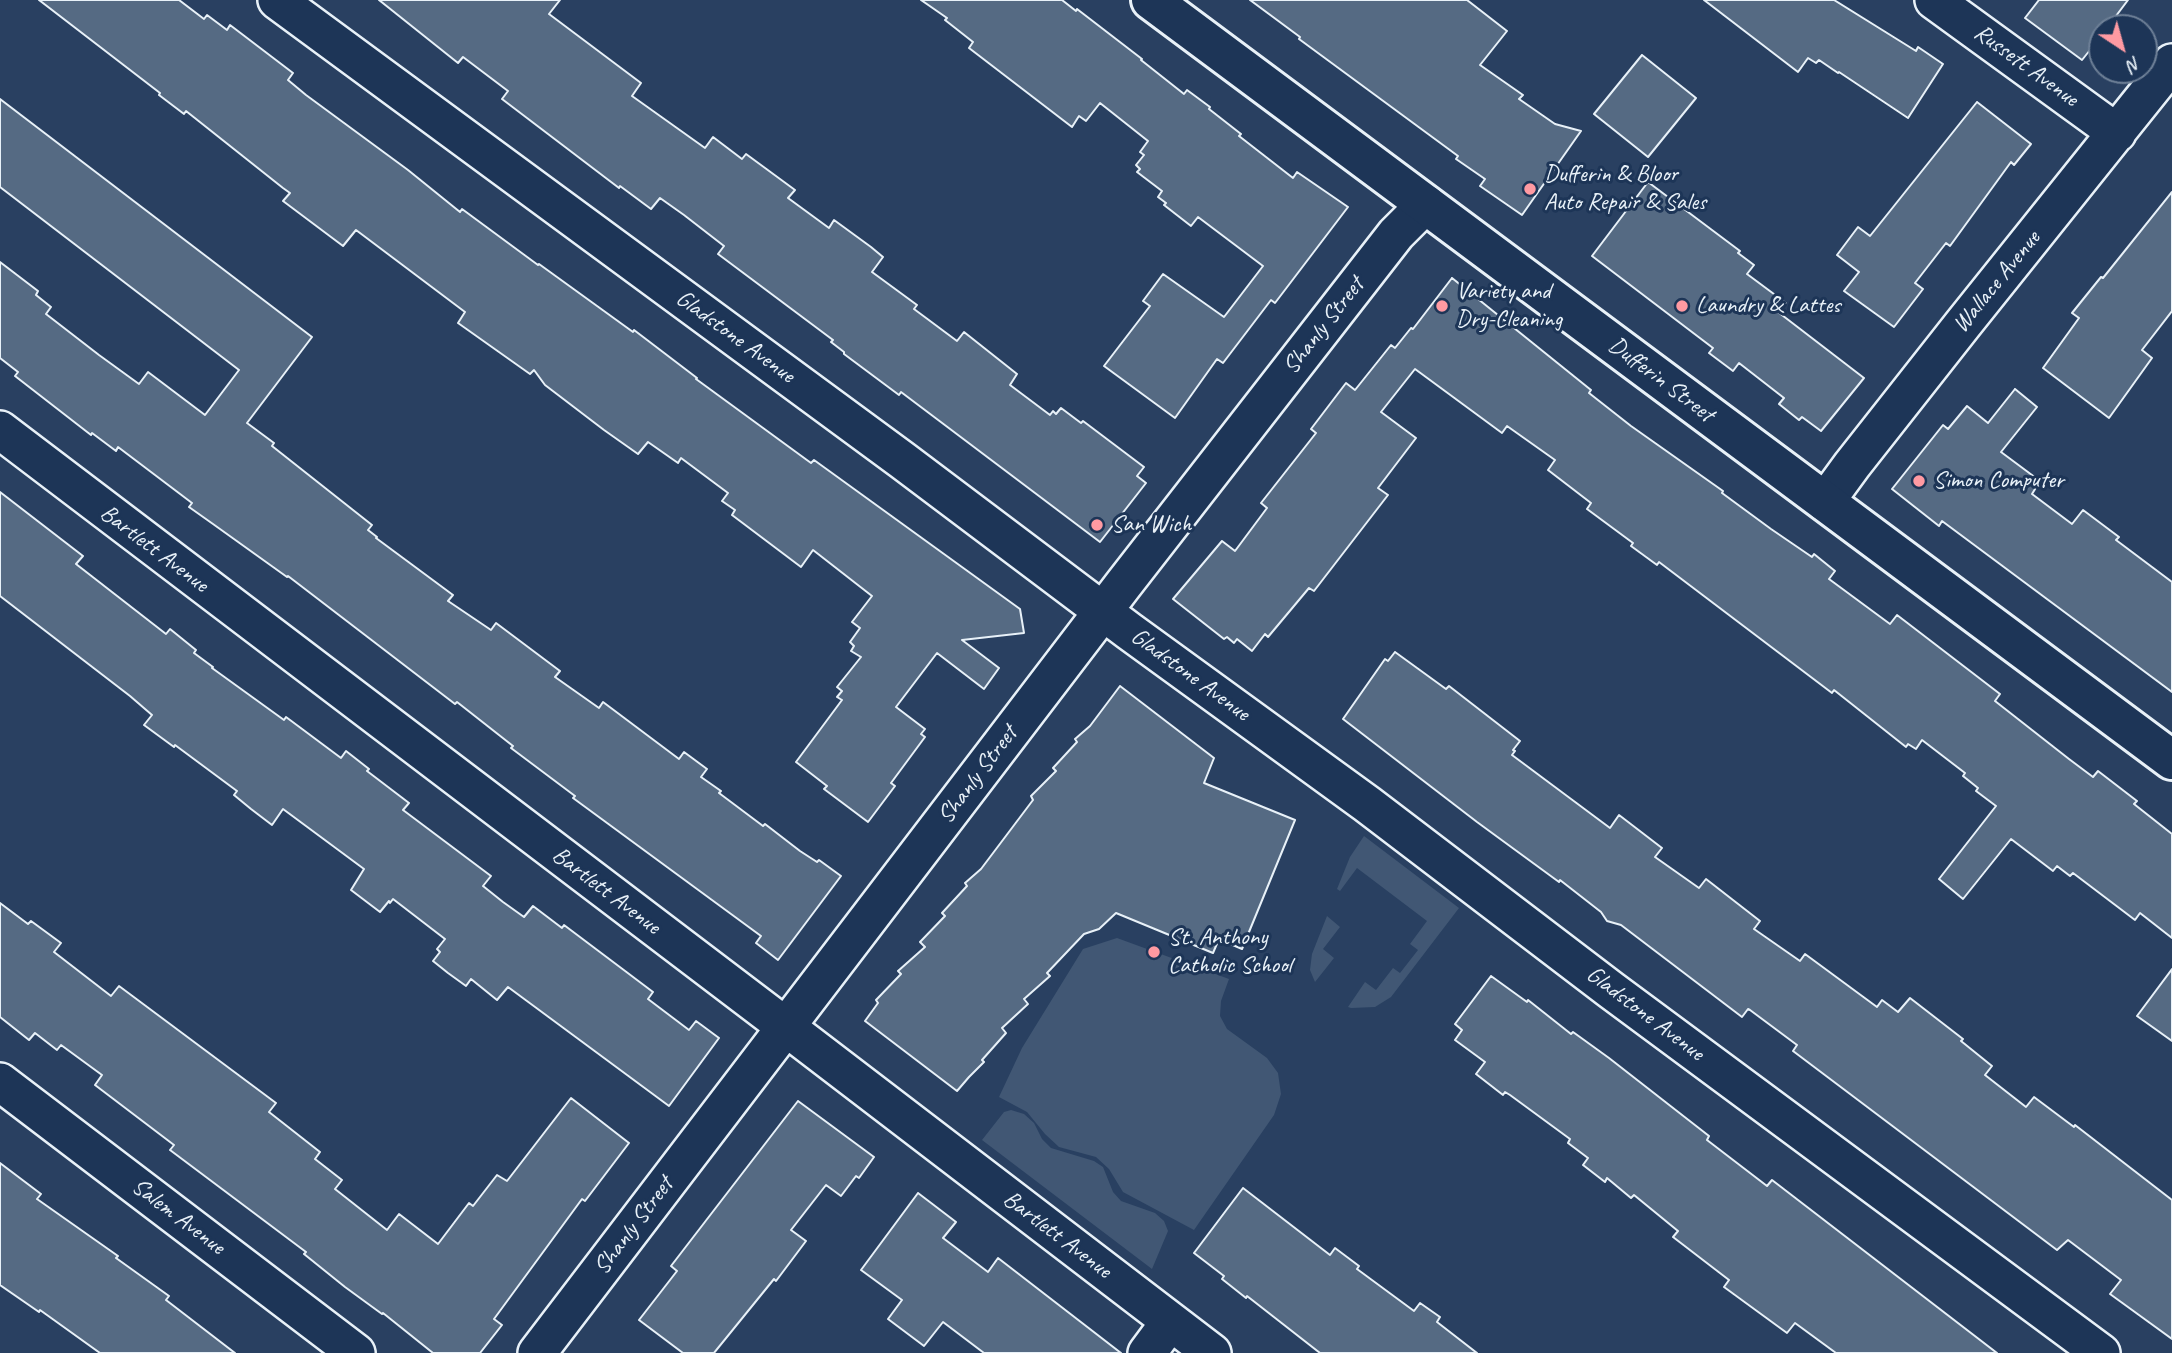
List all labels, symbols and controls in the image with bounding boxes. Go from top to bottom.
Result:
north arrow [2088,14,2158,84]
street label: Russett Avenue [1968,18,2084,114]
text: N [2122,51,2146,78]
place label: Dufferin & Bloor Auto Repair & Sales [1544,161,1706,217]
marker: Dufferin & Bloor Auto Repair & Sales [1522,181,1538,197]
street label: Wallace Avenue [1947,225,2047,339]
street label: Shanly Street [1277,272,1371,380]
place label: Variety and Dry-Cleaning [1456,278,1562,334]
street label: Gladstone Avenue [670,284,800,390]
place label: Laundry & Lattes [1696,292,1840,320]
marker: Variety and Dry-Cleaning [1434,298,1450,314]
marker: Laundry & Lattes [1674,298,1690,314]
street label: Dufferin Street [1603,331,1719,429]
place label: Simon Computer [1933,467,2064,495]
marker: Simon Computer [1911,473,1927,489]
street label: Bartlett Avenue [94,499,214,599]
place label: San Wich [1111,511,1191,539]
marker: San Wich [1089,517,1105,533]
street label: Gladstone Avenue [1125,622,1255,728]
street label: Shanly Street [932,720,1024,830]
street label: Bartlett Avenue [546,841,666,941]
place label: St. Anthony Catholic School [1168,924,1292,980]
marker: St. Anthony Catholic School [1146,944,1162,960]
street label: Gladstone Avenue [1580,960,1710,1068]
street label: Shanly Street [588,1171,680,1281]
street label: Salem Avenue [126,1173,230,1261]
street label: Bartlett Avenue [997,1185,1117,1285]

